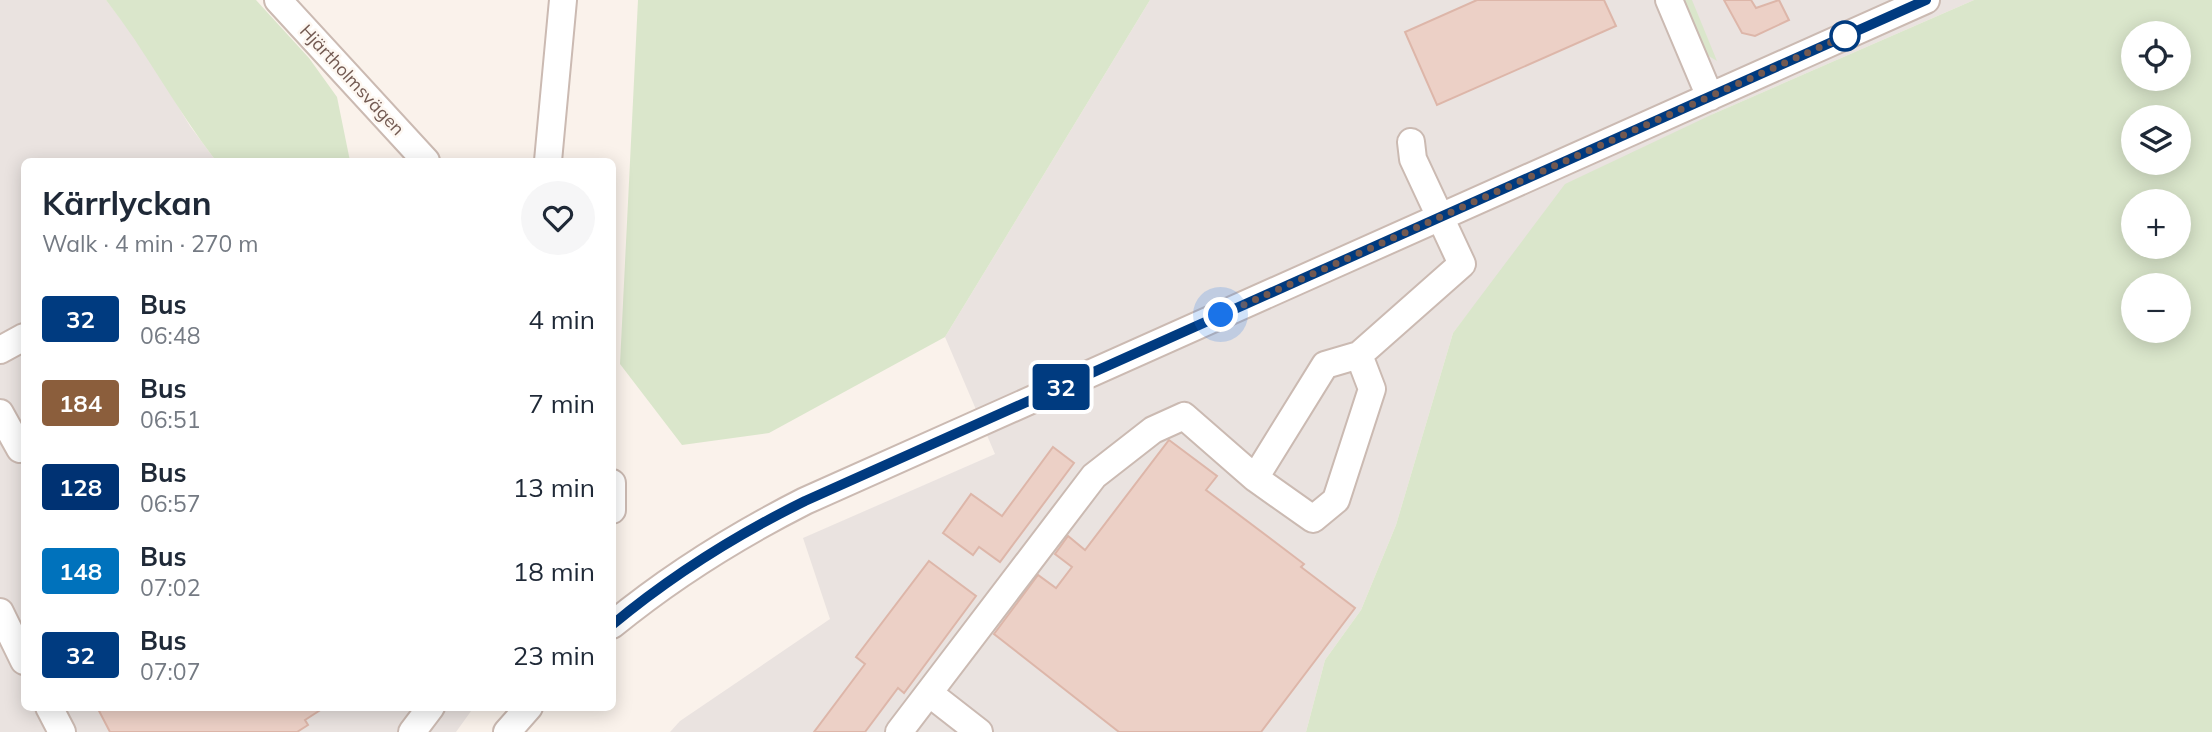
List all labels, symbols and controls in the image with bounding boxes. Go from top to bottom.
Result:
street label: Hjärtholmsvägen [295,19,410,140]
unlabelled marker [1830,21,1860,51]
map controls [2121,21,2191,343]
button: locate [2121,21,2191,91]
button: layers [2121,105,2191,175]
button: heart [521,181,595,255]
text: Kärrlyckan [42,182,212,223]
button: + [2121,189,2191,259]
text: Walk · 4 min · 270 m [42,229,259,258]
button: − [2121,273,2191,343]
text: Bus [140,288,186,321]
your location [1203,297,1238,332]
text: 4 min [528,303,595,336]
text: 32 [66,304,95,334]
text: 06:48 [140,321,200,350]
line badge: 32 [1030,364,1092,410]
text: Bus [140,372,186,405]
text: 32 [1047,372,1075,402]
text: 7 min [528,387,595,420]
text: 184 [59,388,102,418]
text: 06:51 [140,405,200,434]
text: Bus [140,456,186,489]
text: 13 min [513,471,595,504]
text: 128 [59,472,102,502]
text: 06:57 [140,489,200,518]
text: Bus [140,540,186,573]
text: 18 min [513,555,595,588]
text: 148 [59,556,102,586]
text: 07:02 [140,573,200,602]
text: Bus [140,624,186,657]
text: 23 min [513,639,595,672]
text: 32 [66,640,95,670]
text: 07:07 [140,657,200,686]

